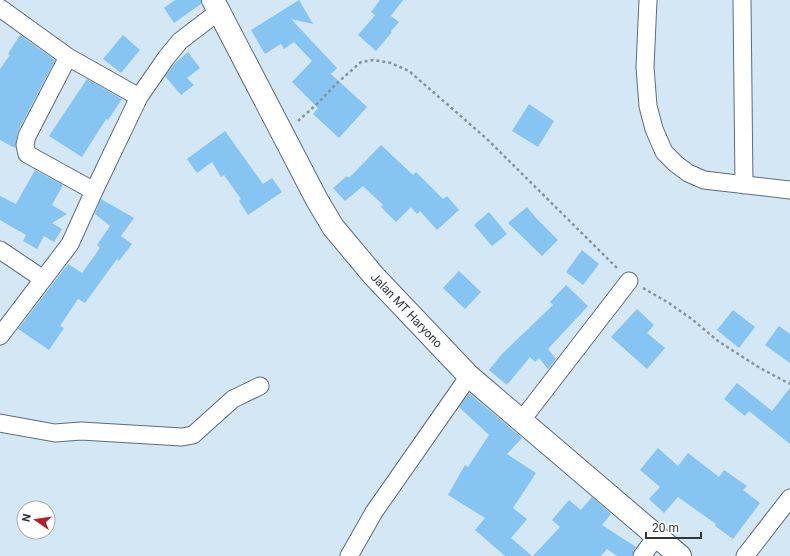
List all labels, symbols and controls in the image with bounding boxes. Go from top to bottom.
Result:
street label: Jalan MT Haryono [368,270,445,351]
north arrow [16,500,56,540]
text: N [20,512,34,523]
scale bar [646,514,701,540]
text: 20 m [652,521,679,535]

